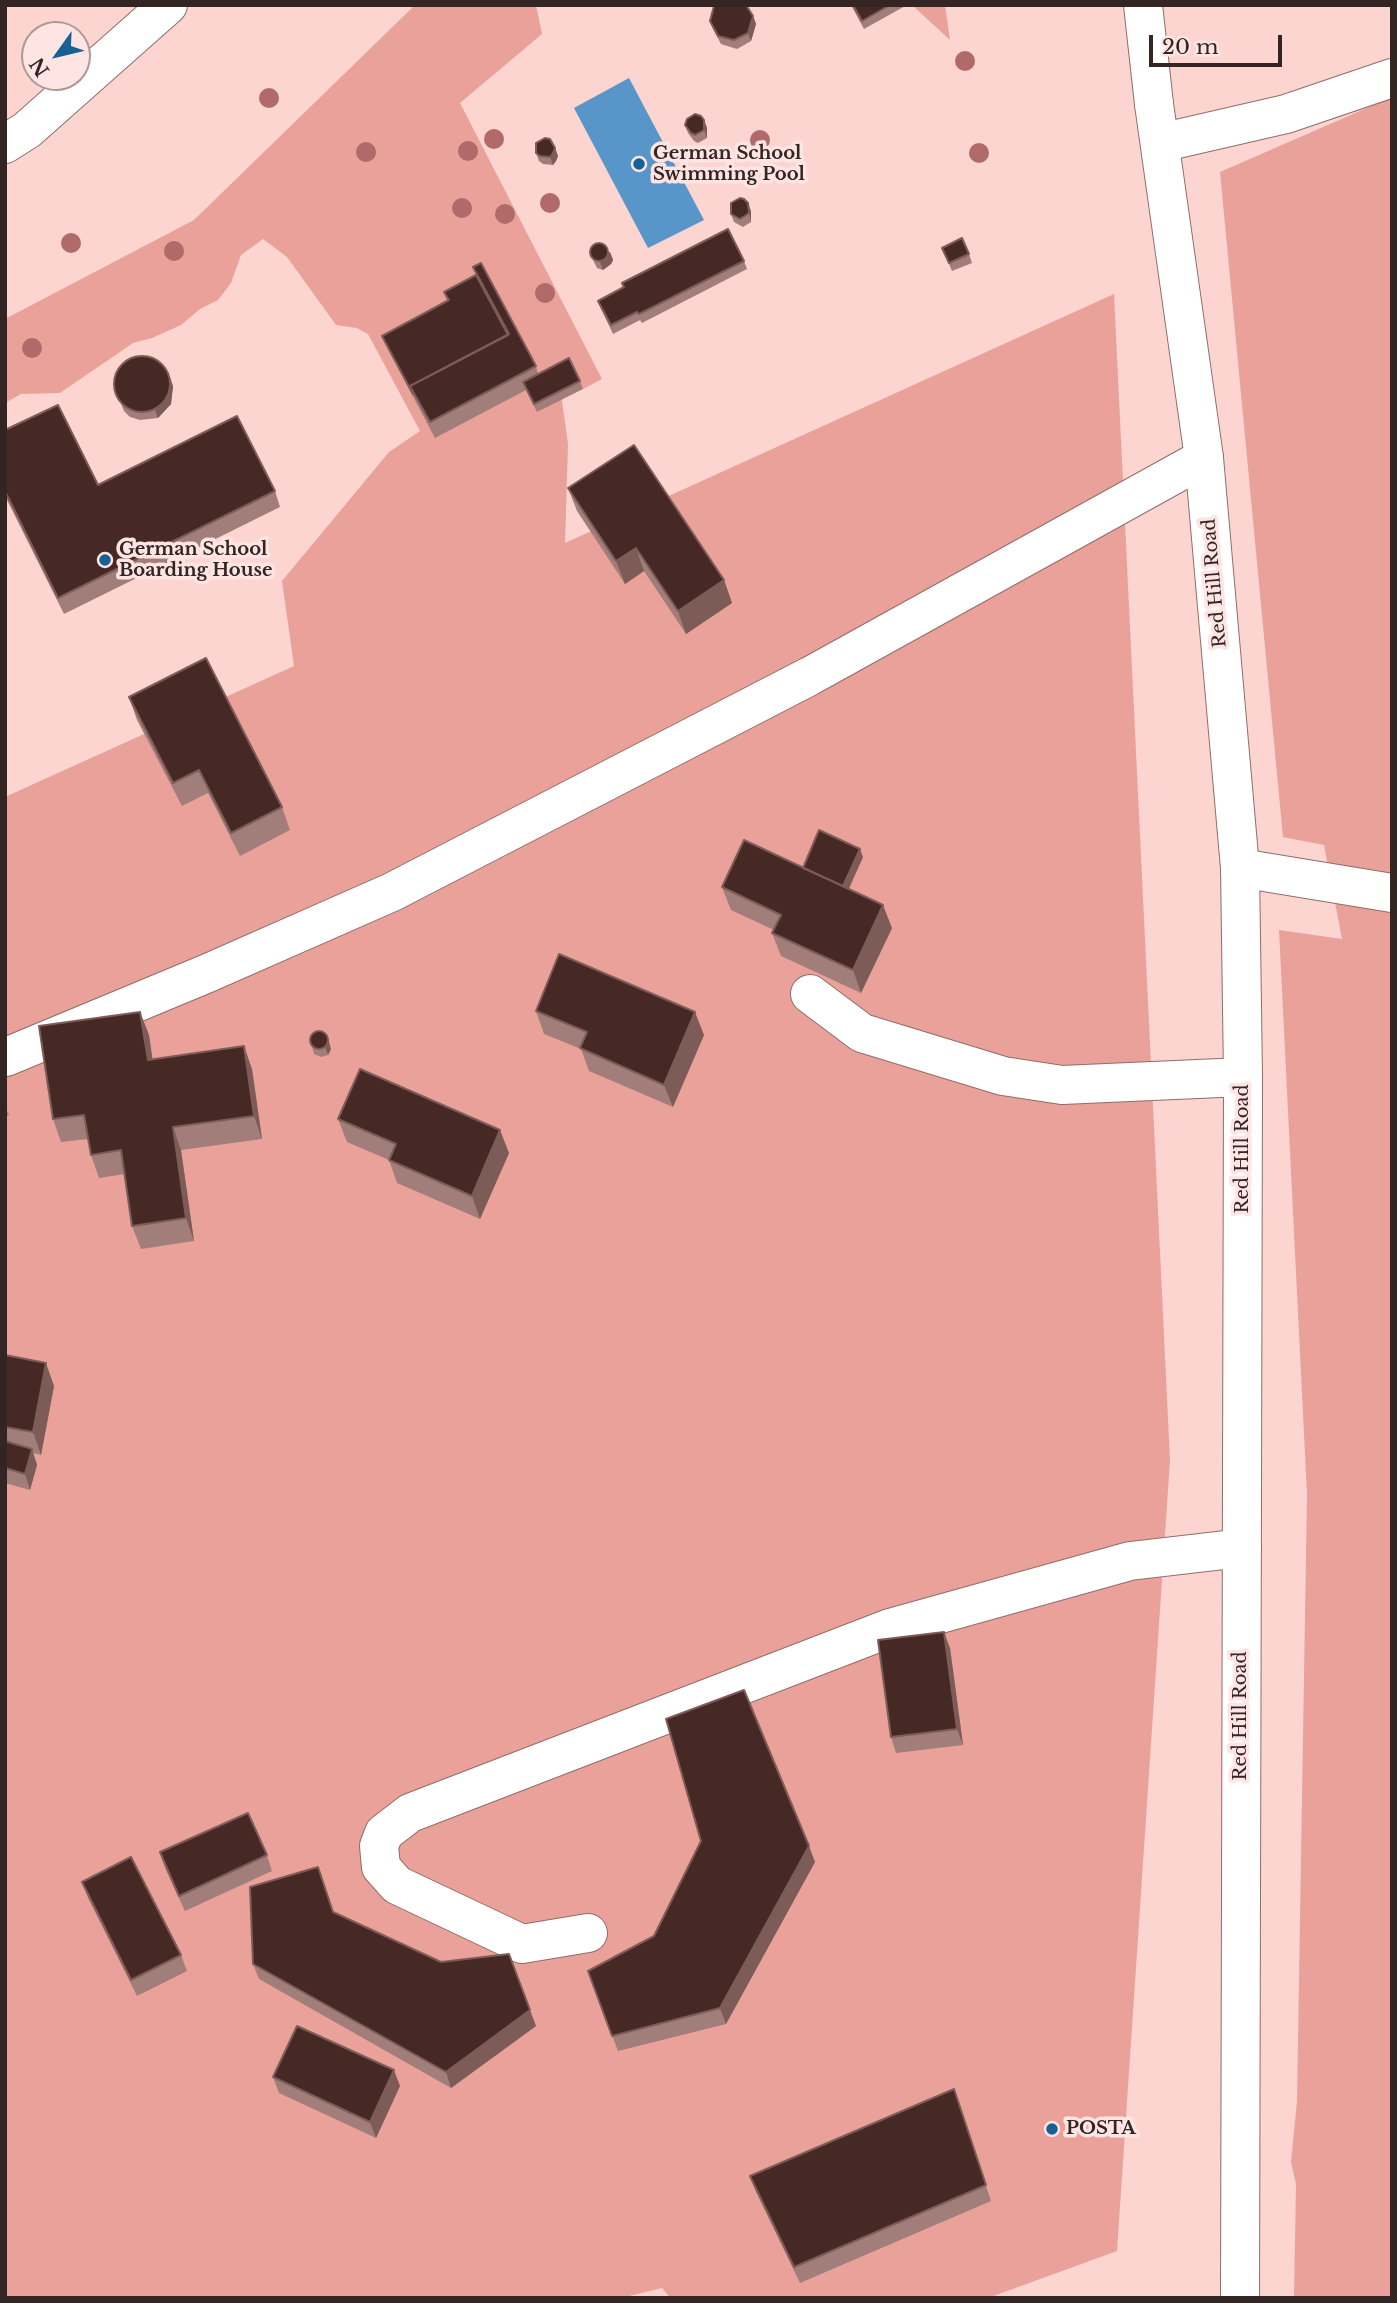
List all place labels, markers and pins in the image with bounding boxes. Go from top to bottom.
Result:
place label: German School Swimming Pool [653,143,805,186]
marker: German School Swimming Pool [631,156,647,172]
place label: German School Boarding House [119,539,272,582]
marker: German School Boarding House [97,552,113,568]
place label: POSTA [1066,2118,1136,2140]
marker: POSTA [1044,2121,1060,2137]

